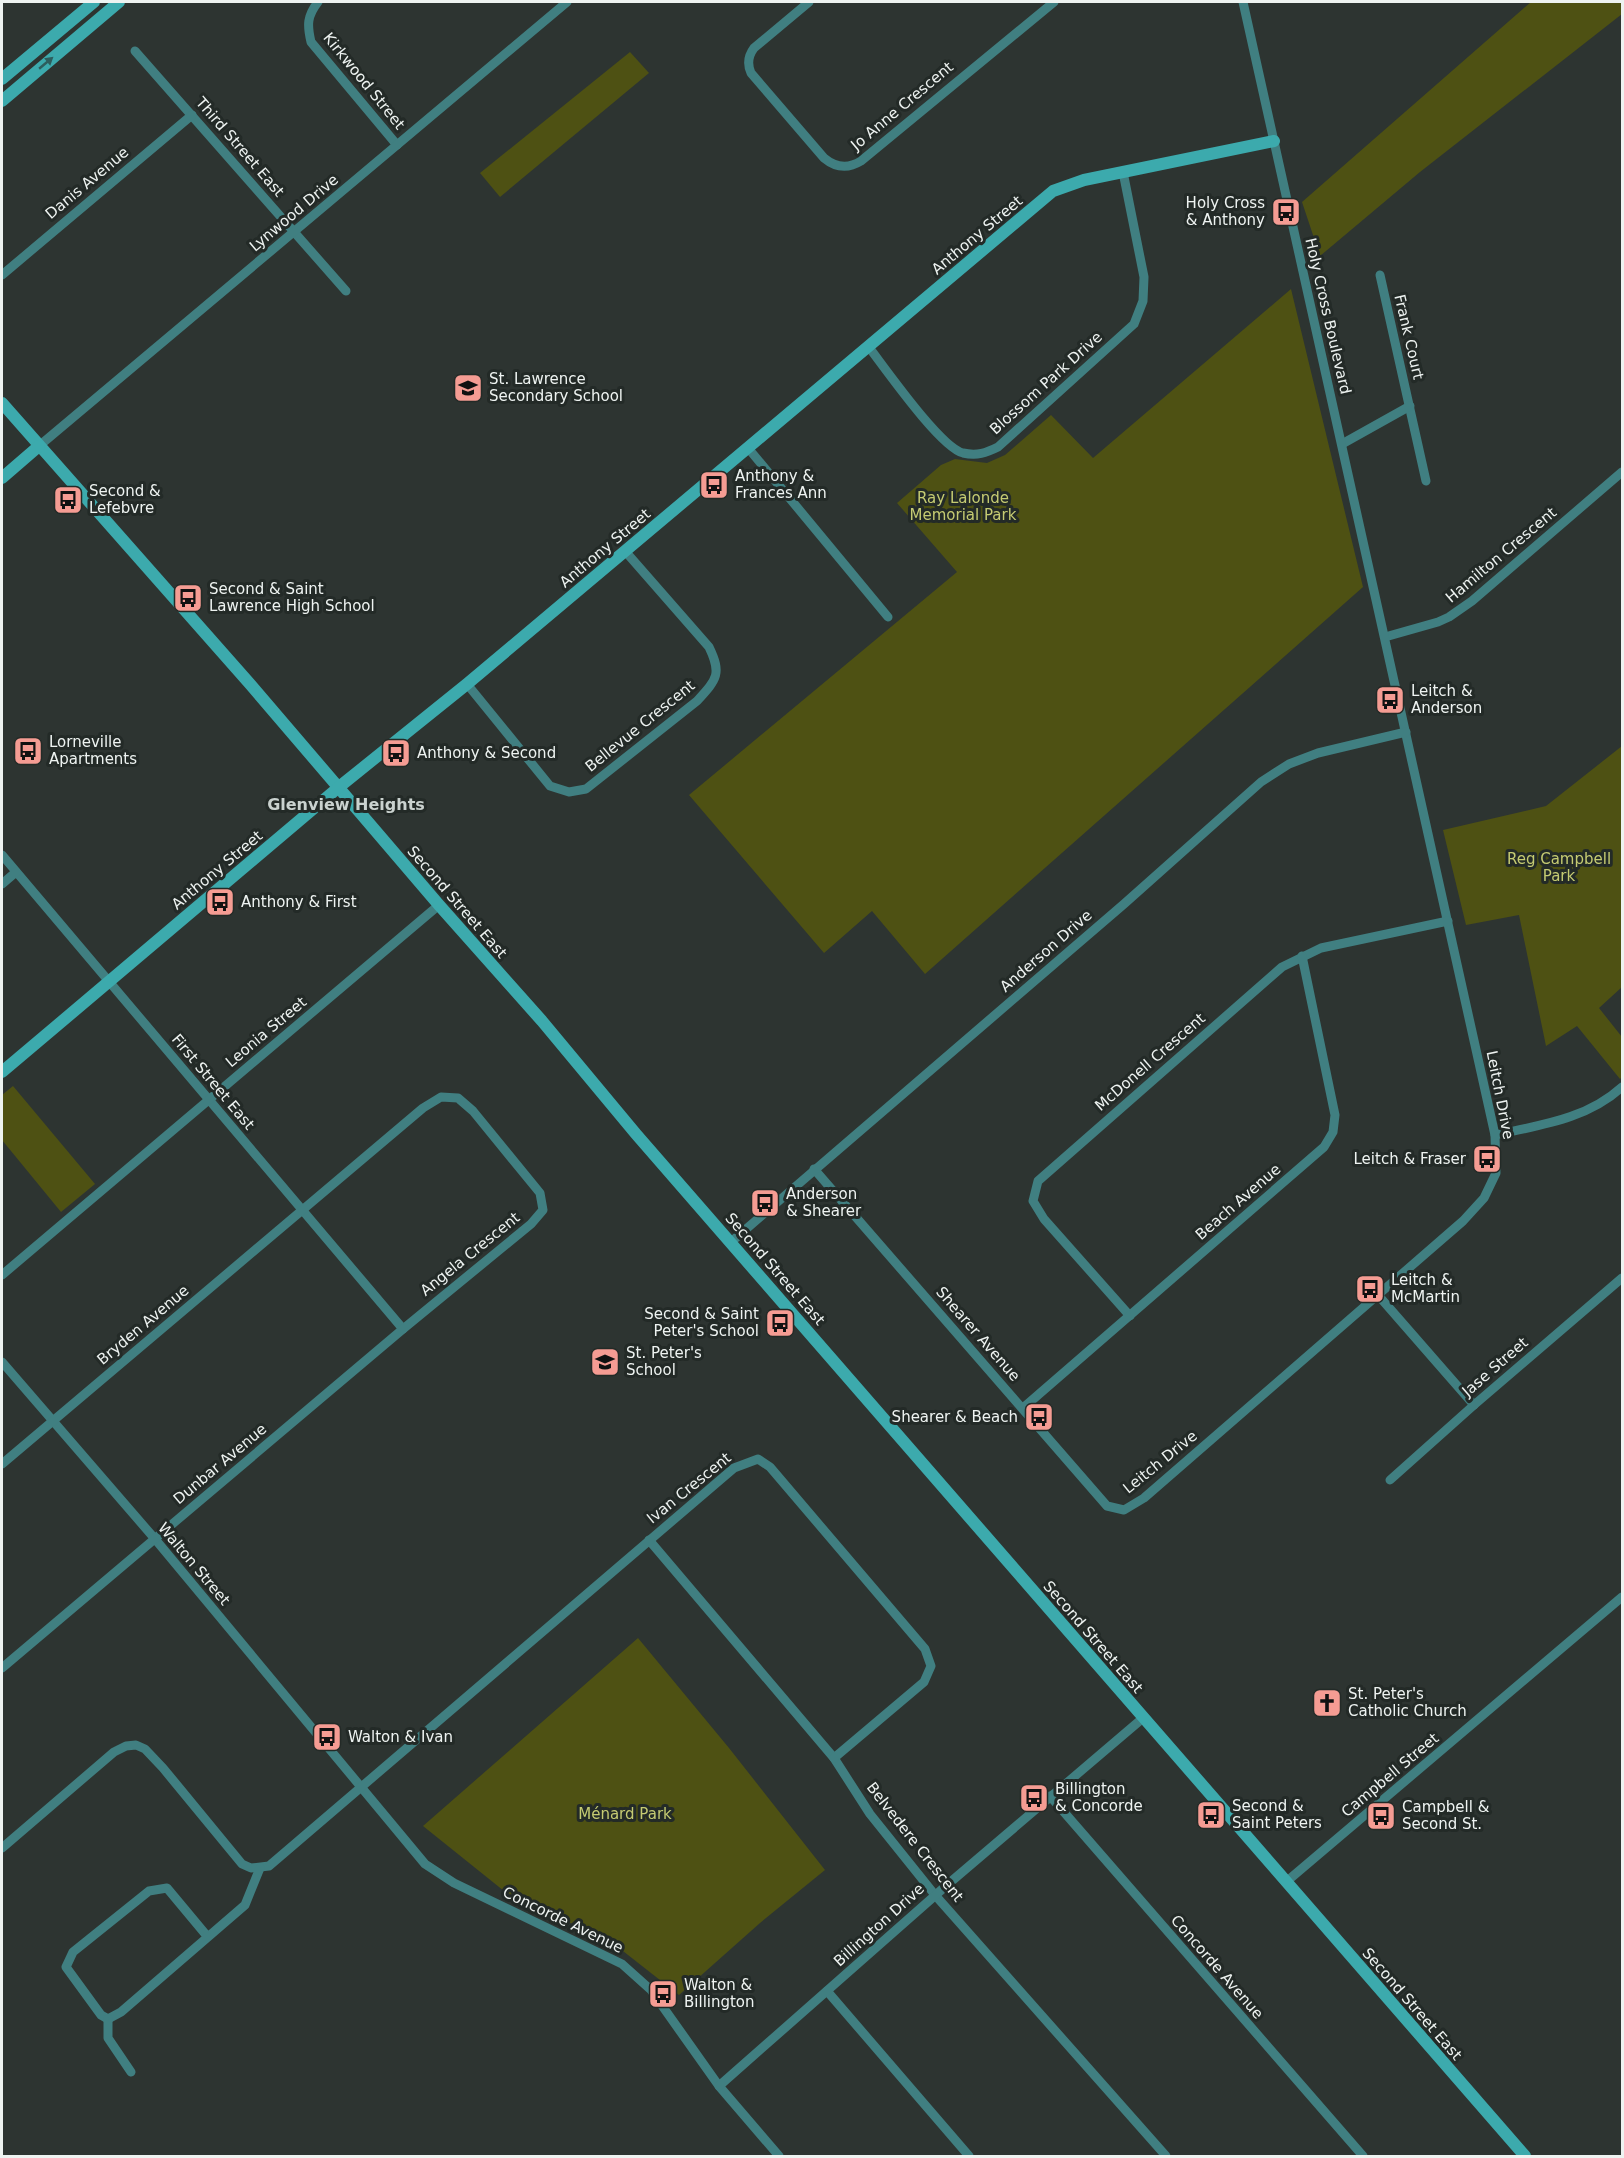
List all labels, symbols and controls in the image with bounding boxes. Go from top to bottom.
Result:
street label: Kirkwood Street [319,29,409,133]
one-way arrow [38,57,53,70]
street label: Jo Anne Crescent [846,58,957,155]
street label: Third Street East [191,93,288,200]
street label: Danis Avenue [42,143,132,223]
street label: Lynwood Drive [246,171,342,255]
street label: Anthony Street [928,192,1026,278]
place label: Holy Cross & Anthony [1186,194,1265,229]
bus stop icon: Holy Cross & Anthony [1270,196,1302,228]
street label: Holy Cross Boulevard [1301,236,1355,396]
street label: Frank Court [1390,293,1428,382]
street label: Blossom Park Drive [986,328,1106,438]
place label: St. Lawrence Secondary School [489,370,623,405]
school or university icon: St. Lawrence Secondary School [452,372,484,404]
place label: Anthony & Frances Ann [735,467,827,502]
bus stop icon: Anthony & Frances Ann [698,469,730,501]
place label: Second & Lefebvre [89,482,161,517]
bus stop icon: Second & Lefebvre [52,484,84,516]
park label: Ray Lalonde Memorial Park [910,489,1017,524]
street label: Hamilton Crescent [1442,503,1560,607]
street label: Anthony Street [556,505,654,591]
place label: Second & Saint Lawrence High School [209,580,375,615]
bus stop icon: Second & Saint Lawrence High School [172,582,204,614]
street label: Bellevue Crescent [582,676,698,776]
place label: Leitch & Anderson [1411,682,1482,717]
bus stop icon: Leitch & Anderson [1374,684,1406,716]
place label: Lorneville Apartments [49,733,137,768]
bus stop icon: Lorneville Apartments [12,735,44,767]
bus stop icon: Anthony & Second [380,737,412,769]
place label: Anthony & Second [417,744,556,762]
district label: Glenview Heights [267,795,425,814]
street label: Anthony Street [168,827,266,913]
street label: Second Street East [403,842,511,962]
park label: Reg Campbell Park [1507,850,1611,885]
bus stop icon: Anthony & First [204,886,236,918]
place label: Anthony & First [241,893,357,911]
street label: Anderson Drive [996,906,1096,996]
street label: Leonia Street [222,993,310,1071]
street label: McDonell Crescent [1091,1009,1209,1115]
street label: First Street East [168,1031,258,1133]
street label: Leitch Drive [1483,1049,1517,1141]
bus stop icon: Leitch & Fraser [1471,1143,1503,1175]
place label: Leitch & Fraser [1354,1150,1467,1168]
street label: Beach Avenue [1192,1160,1284,1244]
place label: Anderson & Shearer [786,1185,862,1220]
bus stop icon: Anderson & Shearer [749,1187,781,1219]
street label: Angela Crescent [417,1208,523,1300]
street label: Second Street East [721,1209,829,1329]
place label: Leitch & McMartin [1391,1271,1460,1306]
bus stop icon: Leitch & McMartin [1354,1273,1386,1305]
street label: Bryden Avenue [94,1281,192,1369]
street label: Shearer Avenue [932,1283,1024,1385]
place label: Second & Saint Peter's School [644,1305,759,1340]
bus stop icon: Second & Saint Peter's School [764,1307,796,1339]
street label: Jase Street [1458,1334,1532,1401]
place label: St. Peter's School [626,1344,702,1379]
school or university icon: St. Peter's School [589,1346,621,1378]
bus stop icon: Shearer & Beach [1023,1401,1055,1433]
place label: Shearer & Beach [892,1408,1018,1426]
street label: Dunbar Avenue [170,1420,270,1508]
street label: Leitch Drive [1119,1427,1201,1497]
street label: Ivan Crescent [643,1449,735,1527]
street label: Walton Street [154,1519,234,1609]
street label: Second Street East [1039,1577,1147,1697]
place label: St. Peter's Catholic Church [1348,1685,1467,1720]
church icon: St. Peter's Catholic Church [1311,1687,1343,1719]
bus stop icon: Walton & Ivan [311,1721,343,1753]
place label: Walton & Ivan [348,1728,453,1746]
street label: Campbell Street [1338,1729,1442,1821]
street label: Belvedere Crescent [863,1779,967,1905]
place label: Billington & Concorde [1055,1780,1143,1815]
bus stop icon: Billington & Concorde [1018,1782,1050,1814]
place label: Second & Saint Peters [1232,1797,1322,1832]
place label: Campbell & Second St. [1402,1798,1490,1833]
bus stop icon: Second & Saint Peters [1195,1799,1227,1831]
bus stop icon: Campbell & Second St. [1365,1800,1397,1832]
park label: Ménard Park [578,1805,672,1823]
street label: Billington Drive [830,1880,928,1970]
street label: Concorde Avenue [500,1883,626,1957]
street label: Concorde Avenue [1167,1911,1267,2023]
street label: Second Street East [1358,1944,1466,2064]
place label: Walton & Billington [684,1976,755,2011]
bus stop icon: Walton & Billington [647,1978,679,2010]

